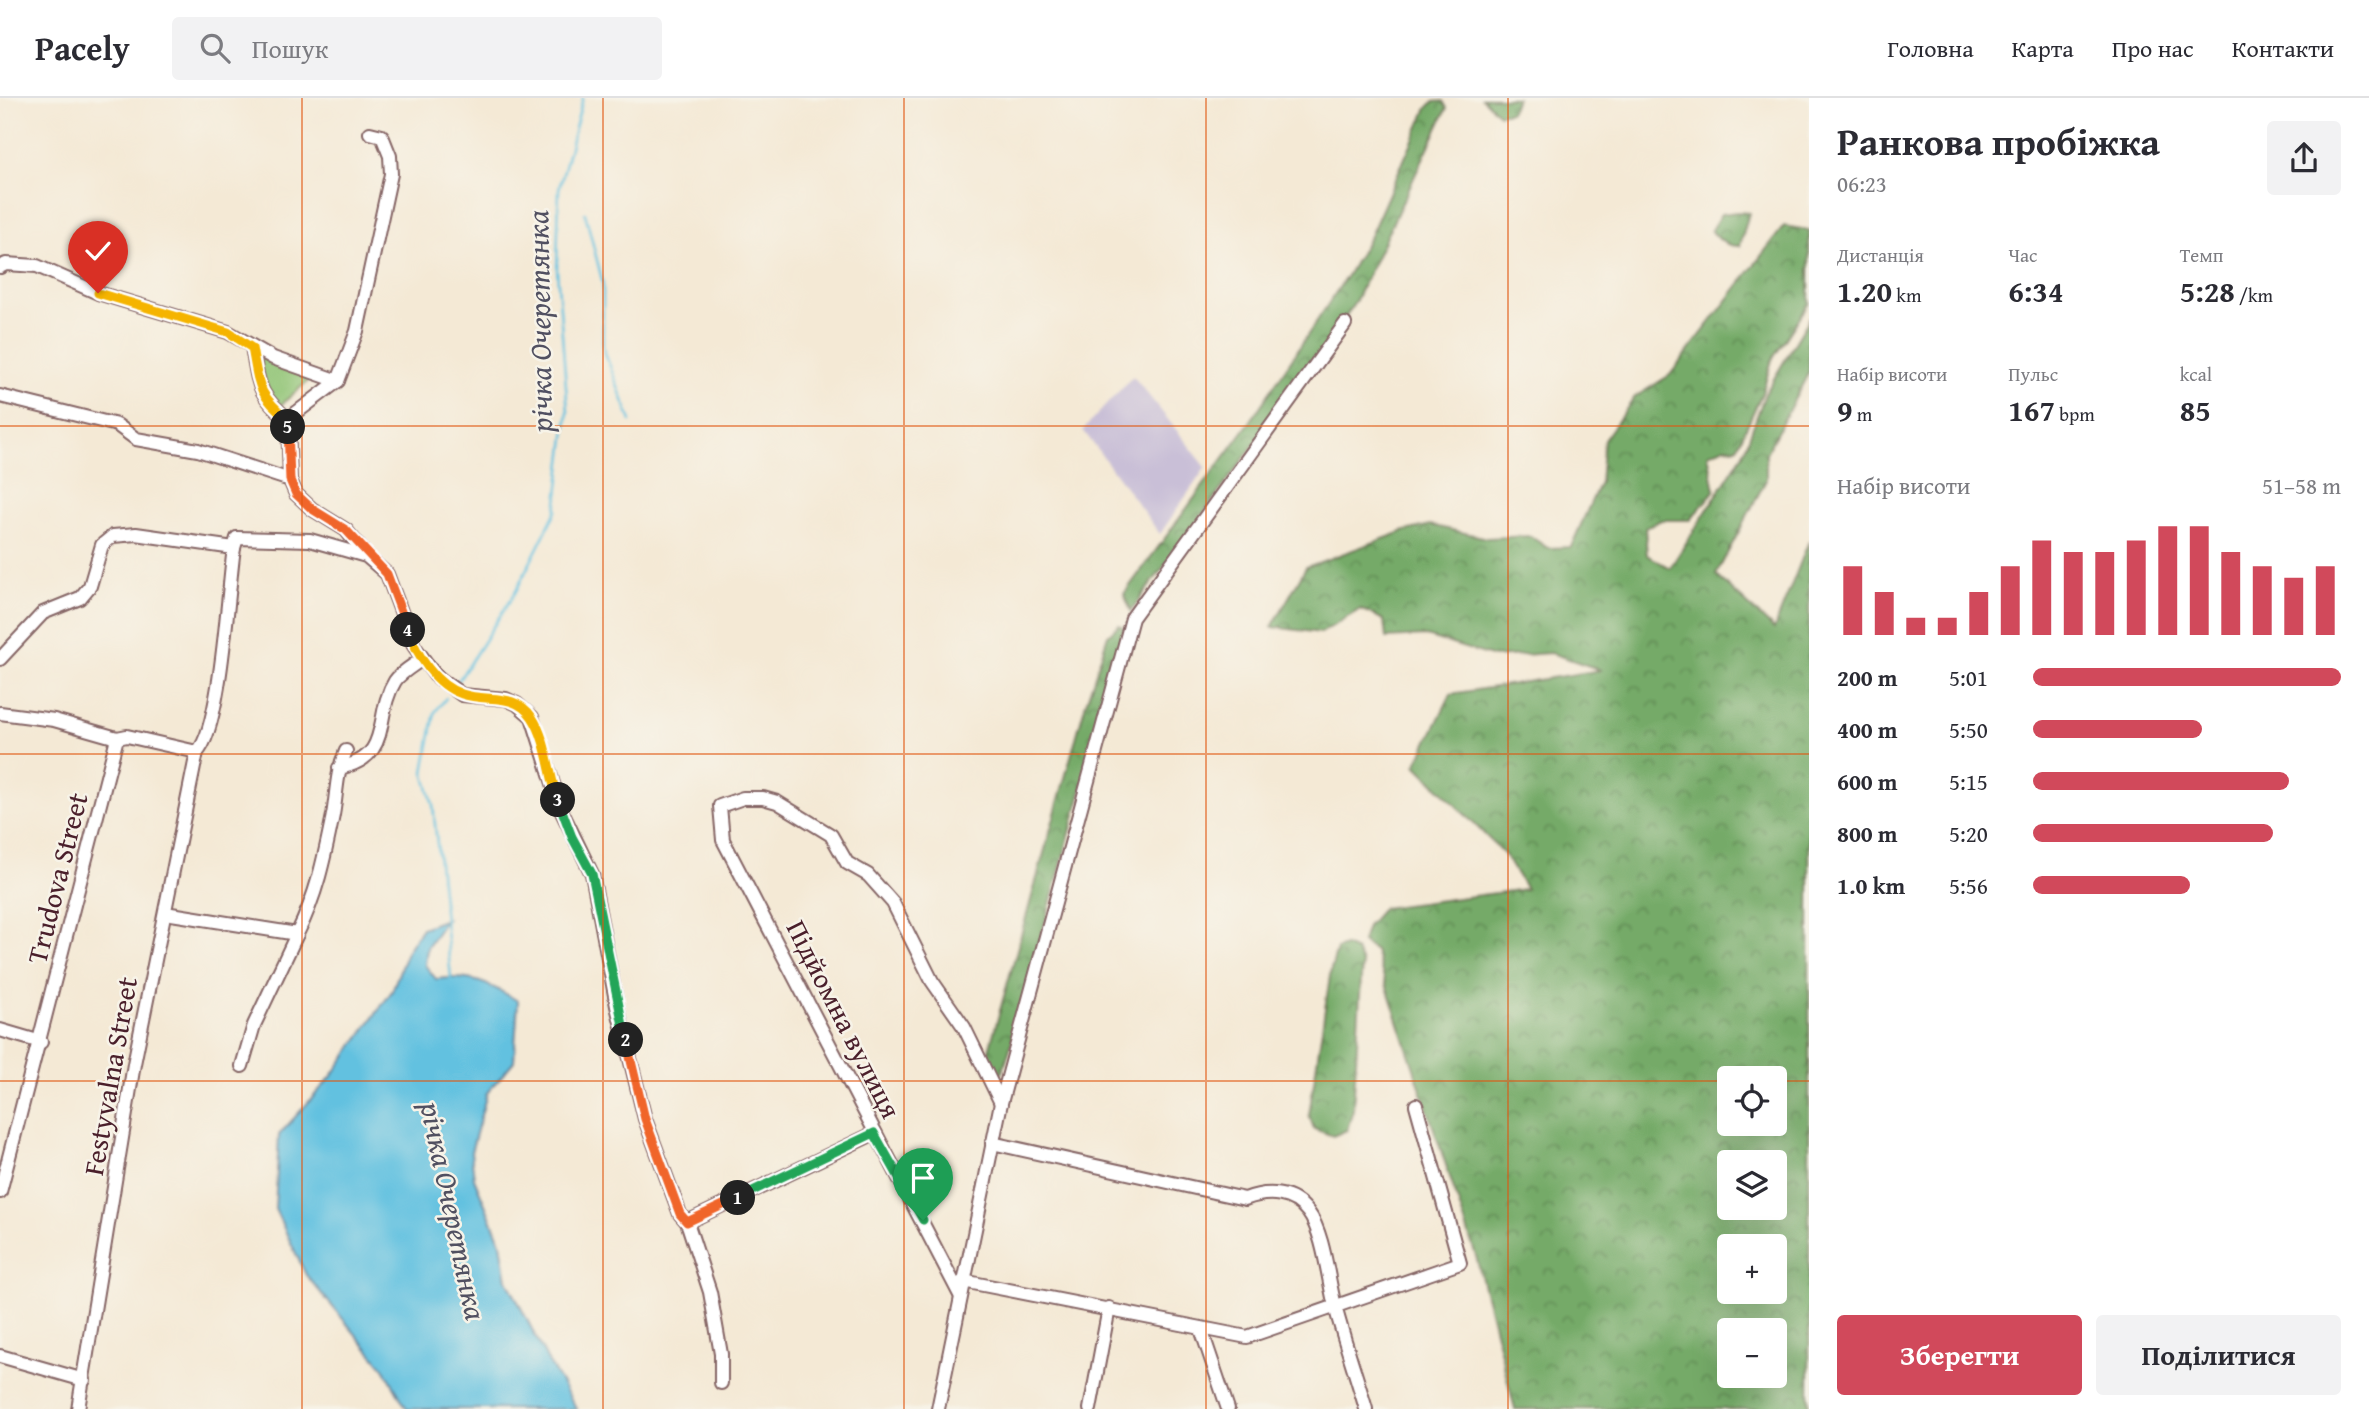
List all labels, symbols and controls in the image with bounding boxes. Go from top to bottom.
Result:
search box [172,17,662,80]
text: Pacely [35,24,130,72]
icon: search [196,29,234,67]
text: Пошук [252,29,328,68]
text: Головна [1887,31,1974,66]
text: Карта [2012,31,2074,66]
text: Про нас [2112,31,2194,66]
text: Контакти [2232,31,2334,66]
text: Ранкова пробіжка [1837,113,2160,169]
button: share [2267,121,2341,195]
text: 06:23 [1837,167,1887,200]
water label: річка Очеретянка [515,210,563,433]
pin [68,221,128,293]
icon: check [79,232,117,270]
text: Дистанція [1837,241,1924,269]
text: Час [2008,241,2037,269]
text: Темп [2180,241,2224,269]
text: 1.20 [1837,269,1892,313]
text: 6:34 [2008,269,2063,313]
text: 5:28 [2180,269,2235,313]
text: km [1892,281,1921,309]
text: /km [2235,281,2273,309]
text: Набір висоти [1837,360,1947,388]
text: Пульс [2008,360,2058,388]
text: kcal [2180,360,2212,388]
text: 9 [1837,388,1853,432]
text: 167 [2008,388,2055,432]
text: 85 [2180,388,2211,432]
text: m [1853,400,1872,428]
text: bpm [2055,400,2095,428]
pin: 5 [270,410,306,444]
text: 5 [283,412,292,440]
text: Набір висоти [1837,469,1971,502]
text: 51–58 m [2262,469,2341,502]
pin: 4 [390,612,426,648]
text: 4 [403,615,412,643]
text: 200 m [1837,661,1898,694]
text: 5:01 [1949,661,1988,694]
text: 400 m [1837,713,1898,746]
text: 5:50 [1949,713,1988,746]
text: 600 m [1837,765,1898,798]
text: 5:15 [1949,765,1988,798]
pin: 3 [540,782,576,818]
text: 3 [553,785,562,813]
street label: Trudova Street [15,788,98,968]
text: 800 m [1837,817,1898,850]
text: 5:20 [1949,817,1988,850]
text: 1.0 km [1837,869,1905,902]
text: 5:56 [1949,869,1988,902]
street label: Підйомна вулиця [777,912,912,1125]
street label: Festyvalna Street [72,973,147,1178]
pin: 2 [608,1023,644,1058]
text: 2 [621,1025,630,1053]
map controls [1717,1066,1787,1388]
button: locate [1717,1066,1787,1136]
water label: річка Очеретянка [409,1097,499,1324]
pin [893,1148,953,1220]
button: layers [1717,1150,1787,1220]
icon: arrive [904,1159,942,1197]
pin: 1 [720,1180,756,1216]
text: 1 [733,1183,742,1211]
button: + [1717,1234,1787,1304]
button: Зберегти [1837,1315,2082,1395]
button: Поділитися [2096,1315,2341,1395]
button: − [1717,1318,1787,1388]

